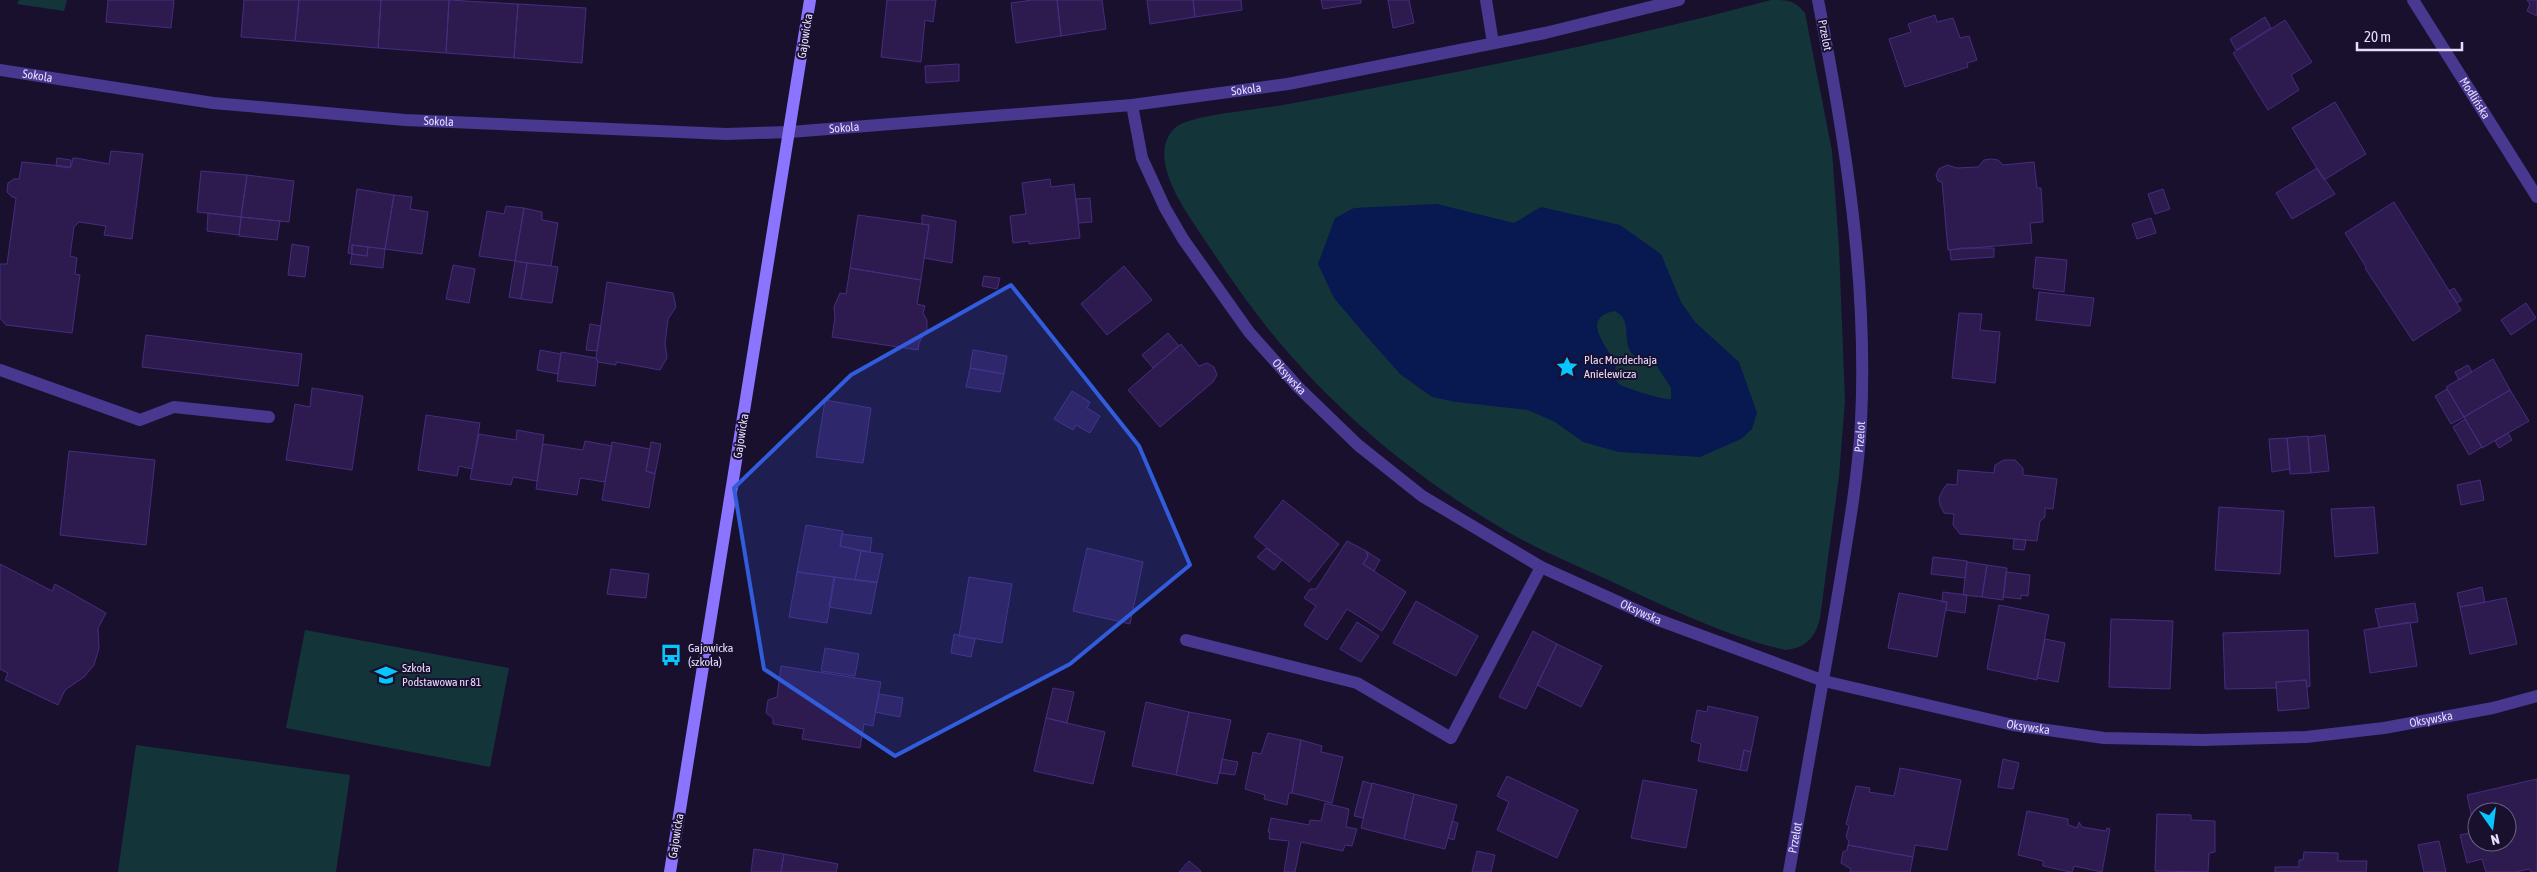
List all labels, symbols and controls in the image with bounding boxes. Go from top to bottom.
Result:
street label: Gajowicka [795,12,815,60]
street label: Przelot [1815,18,1835,52]
scale bar [2357,20,2462,52]
text: 20 m [2364,28,2391,45]
street label: Sokola [22,67,54,85]
street label: Modlińska [2457,75,2493,121]
street label: Sokola [1230,81,1262,99]
street label: Sokola [423,114,454,129]
street label: Sokola [829,120,860,136]
place label: Plac Mordechaja Anielewicza [1584,353,1657,381]
place icon: Plac Mordechaja Anielewicza [1554,354,1580,380]
street label: Oksywska [1269,356,1309,398]
street label: Gajowicka [731,412,751,460]
street label: Przelot [1852,420,1868,453]
street label: Oksywska [1618,597,1663,627]
place label: Gajowicka (szkoła) [688,641,733,669]
bus stop icon: Gajowicka (szkoła) [658,642,684,668]
place label: Szkoła Podstawowa nr 81 [402,661,482,689]
school or university icon: Szkoła Podstawowa nr 81 [373,662,399,688]
street label: Oksywska [2408,709,2454,730]
street label: Oksywska [2005,717,2051,737]
north arrow [2467,802,2517,852]
street label: Gajowicka [666,812,686,860]
street label: Przelot [1786,821,1805,854]
text: N [2489,831,2501,848]

